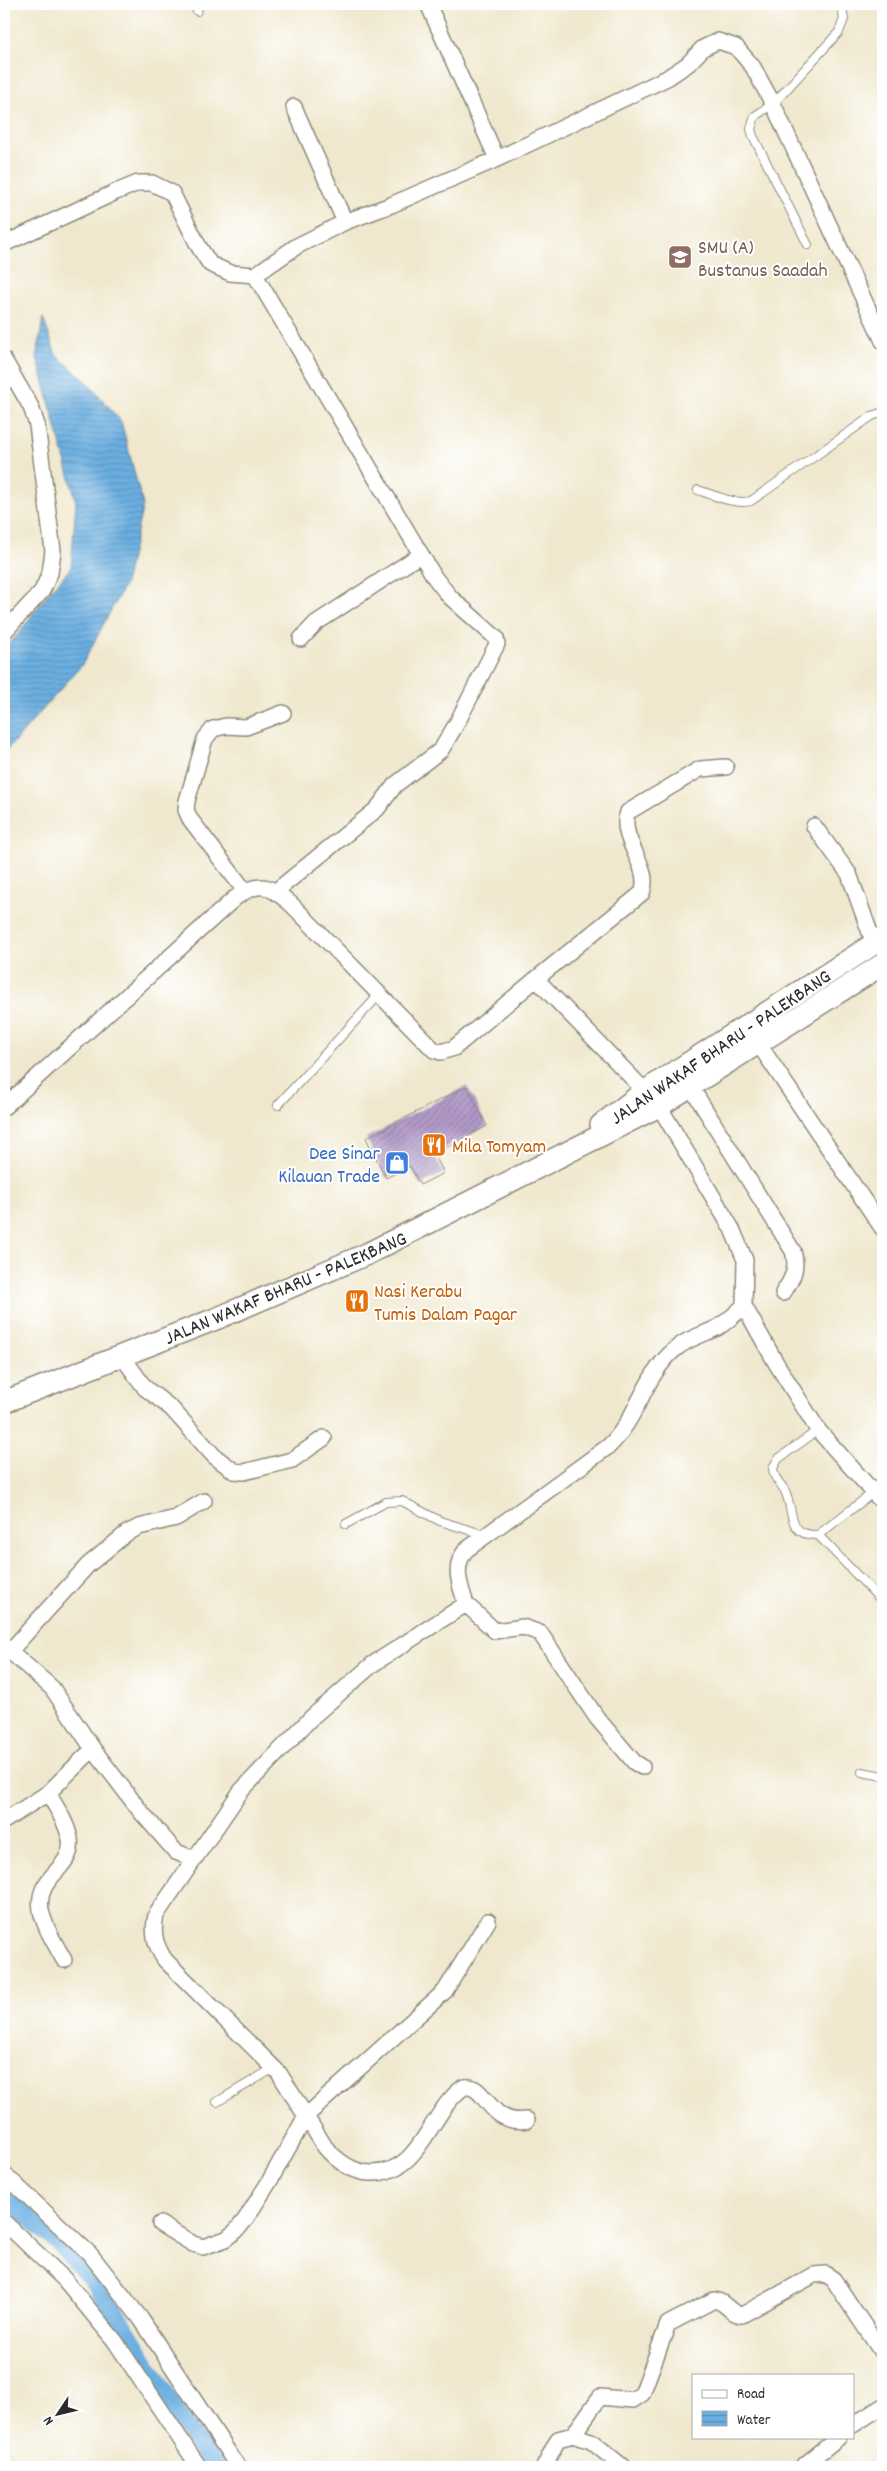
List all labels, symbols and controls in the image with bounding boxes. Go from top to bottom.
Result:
place label: SMU (A) Bustanus Saadah [698,235,828,286]
school or university icon: SMU (A) Bustanus Saadah [667,244,693,270]
street label: JALAN WAKAF BHARU - PALEKBANG [606,964,838,1133]
restaurant icon: Mila Tomyam [421,1132,447,1158]
place label: Mila Tomyam [452,1134,546,1162]
place label: Dee Sinar Kilauan Trade [278,1141,381,1192]
shop icon: Dee Sinar Kilauan Trade [384,1150,410,1176]
street label: JALAN WAKAF BHARU - PALEKBANG [161,1226,412,1354]
place label: Nasi Kerabu Tumis Dalam Pagar [374,1279,518,1330]
restaurant icon: Nasi Kerabu Tumis Dalam Pagar [344,1288,370,1314]
legend [692,2374,854,2438]
text: Road [737,2384,765,2406]
north arrow [32,2388,82,2438]
text: Water [737,2410,771,2432]
text: N [39,2412,59,2429]

